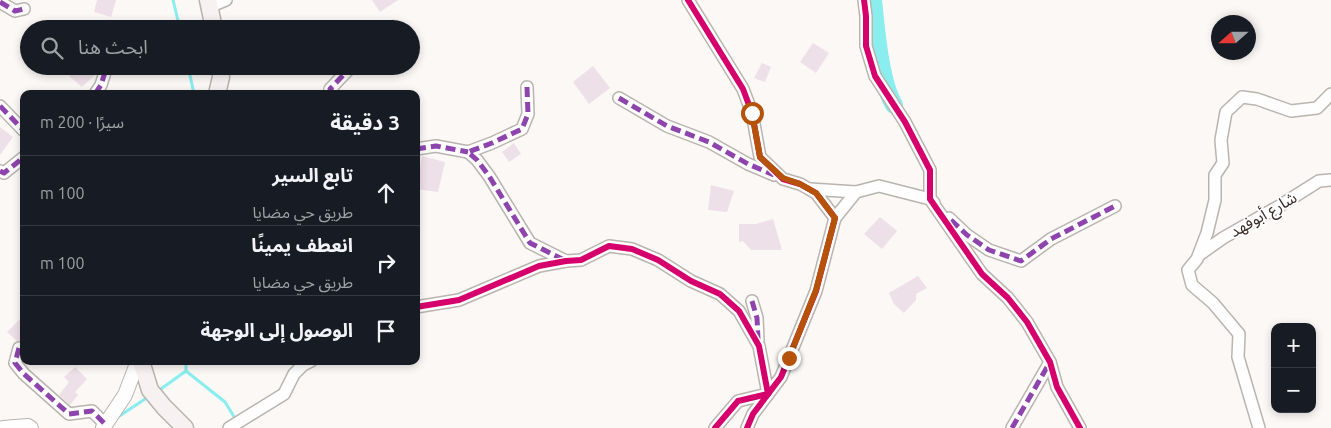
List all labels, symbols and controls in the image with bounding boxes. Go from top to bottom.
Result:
north arrow [1211,15,1256,60]
search box [20,20,420,75]
icon: search [38,34,66,62]
text: ابحث هنا [78,36,148,58]
route start [741,102,764,125]
text: 3 دقيقة [330,110,400,134]
text: سيرًا · 200 m [40,113,124,131]
text: تابع السير [272,164,353,186]
icon: ahead [372,179,400,207]
text: 100 m [40,184,85,202]
street label: شارع أبوفهد [1226,188,1302,244]
text: طريق حي مضايا [252,203,353,221]
text: انعطف يمينًا [251,234,353,256]
icon: right [372,249,400,277]
text: 100 m [40,254,85,272]
text: طريق حي مضايا [252,273,353,291]
icon: arrive [372,317,400,345]
text: الوصول إلى الوجهة [201,319,353,341]
map controls [1271,323,1316,413]
button: + [1271,323,1316,368]
route end [778,347,801,370]
button: − [1271,368,1316,413]

